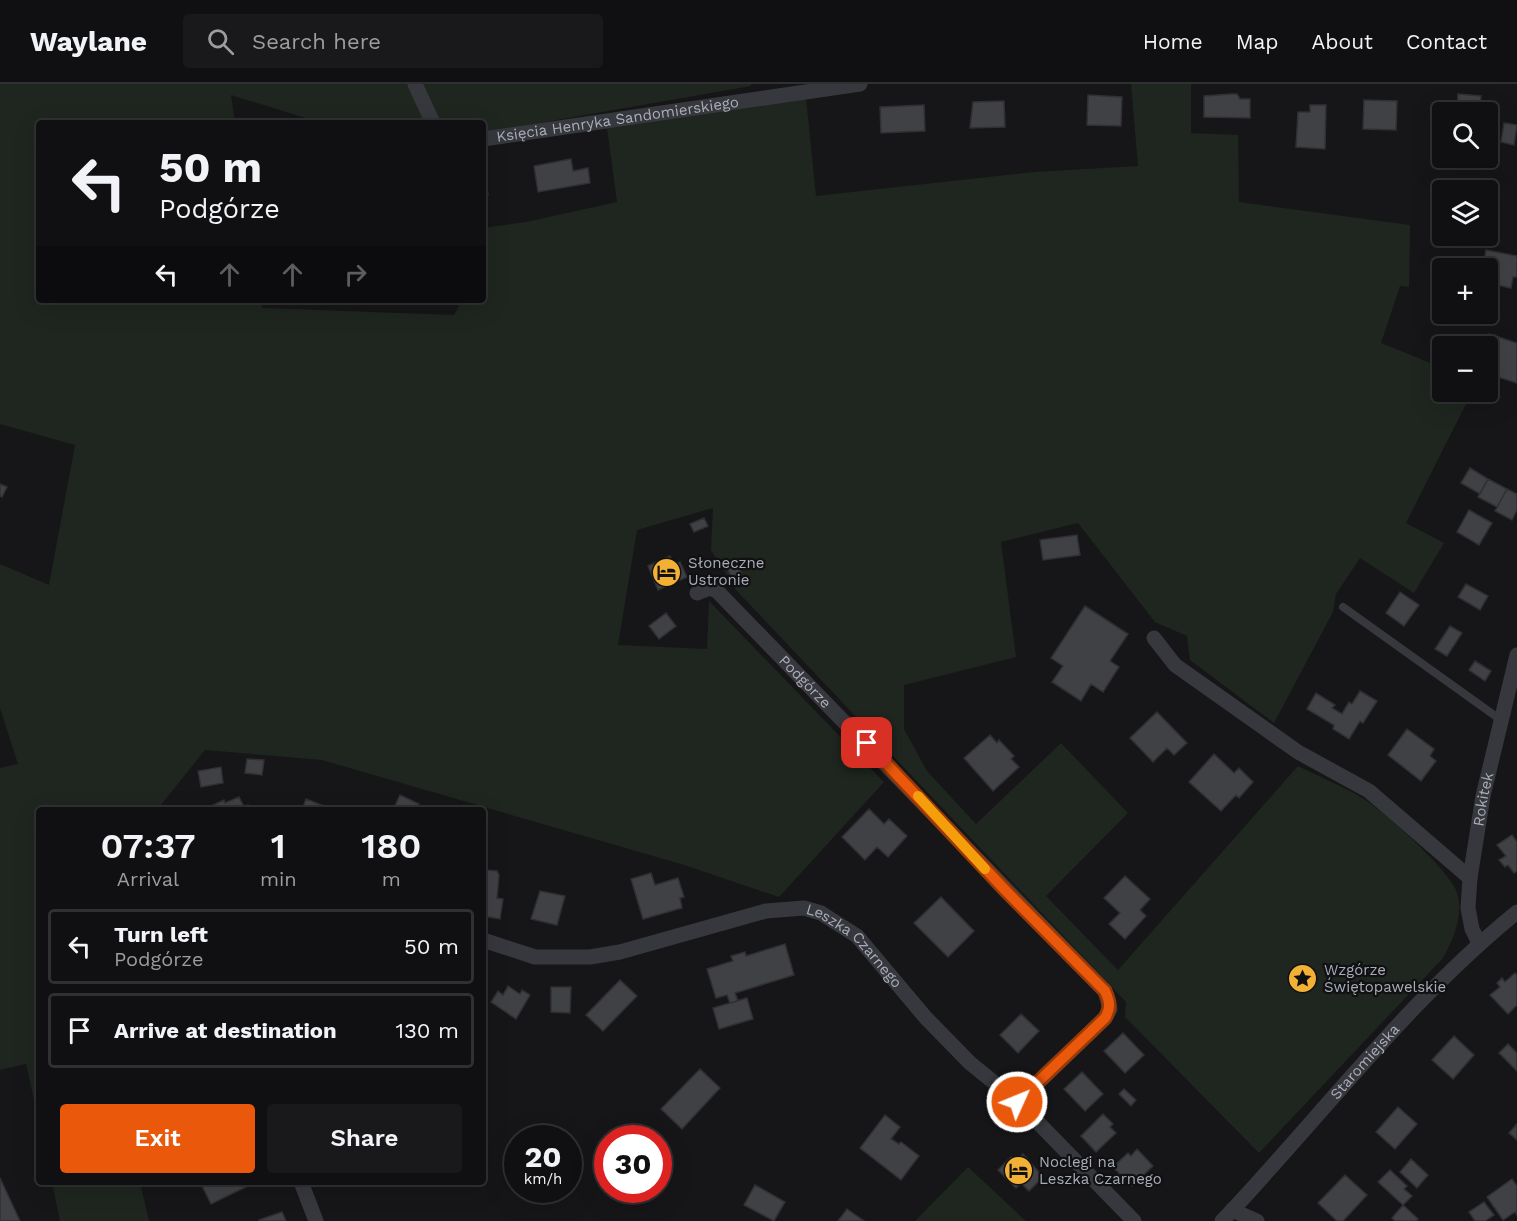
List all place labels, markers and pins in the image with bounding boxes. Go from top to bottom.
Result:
place label: Słoneczne Ustronie [688,554,765,589]
hotel icon: Słoneczne Ustronie [651,556,683,588]
pin [841,717,892,768]
place label: Wzgórze Świętopawelskie [1324,961,1446,996]
place icon: Wzgórze Świętopawelskie [1287,963,1319,995]
place label: Noclegi na Leszka Czarnego [1039,1153,1162,1188]
hotel icon: Noclegi na Leszka Czarnego [1002,1155,1034,1187]

